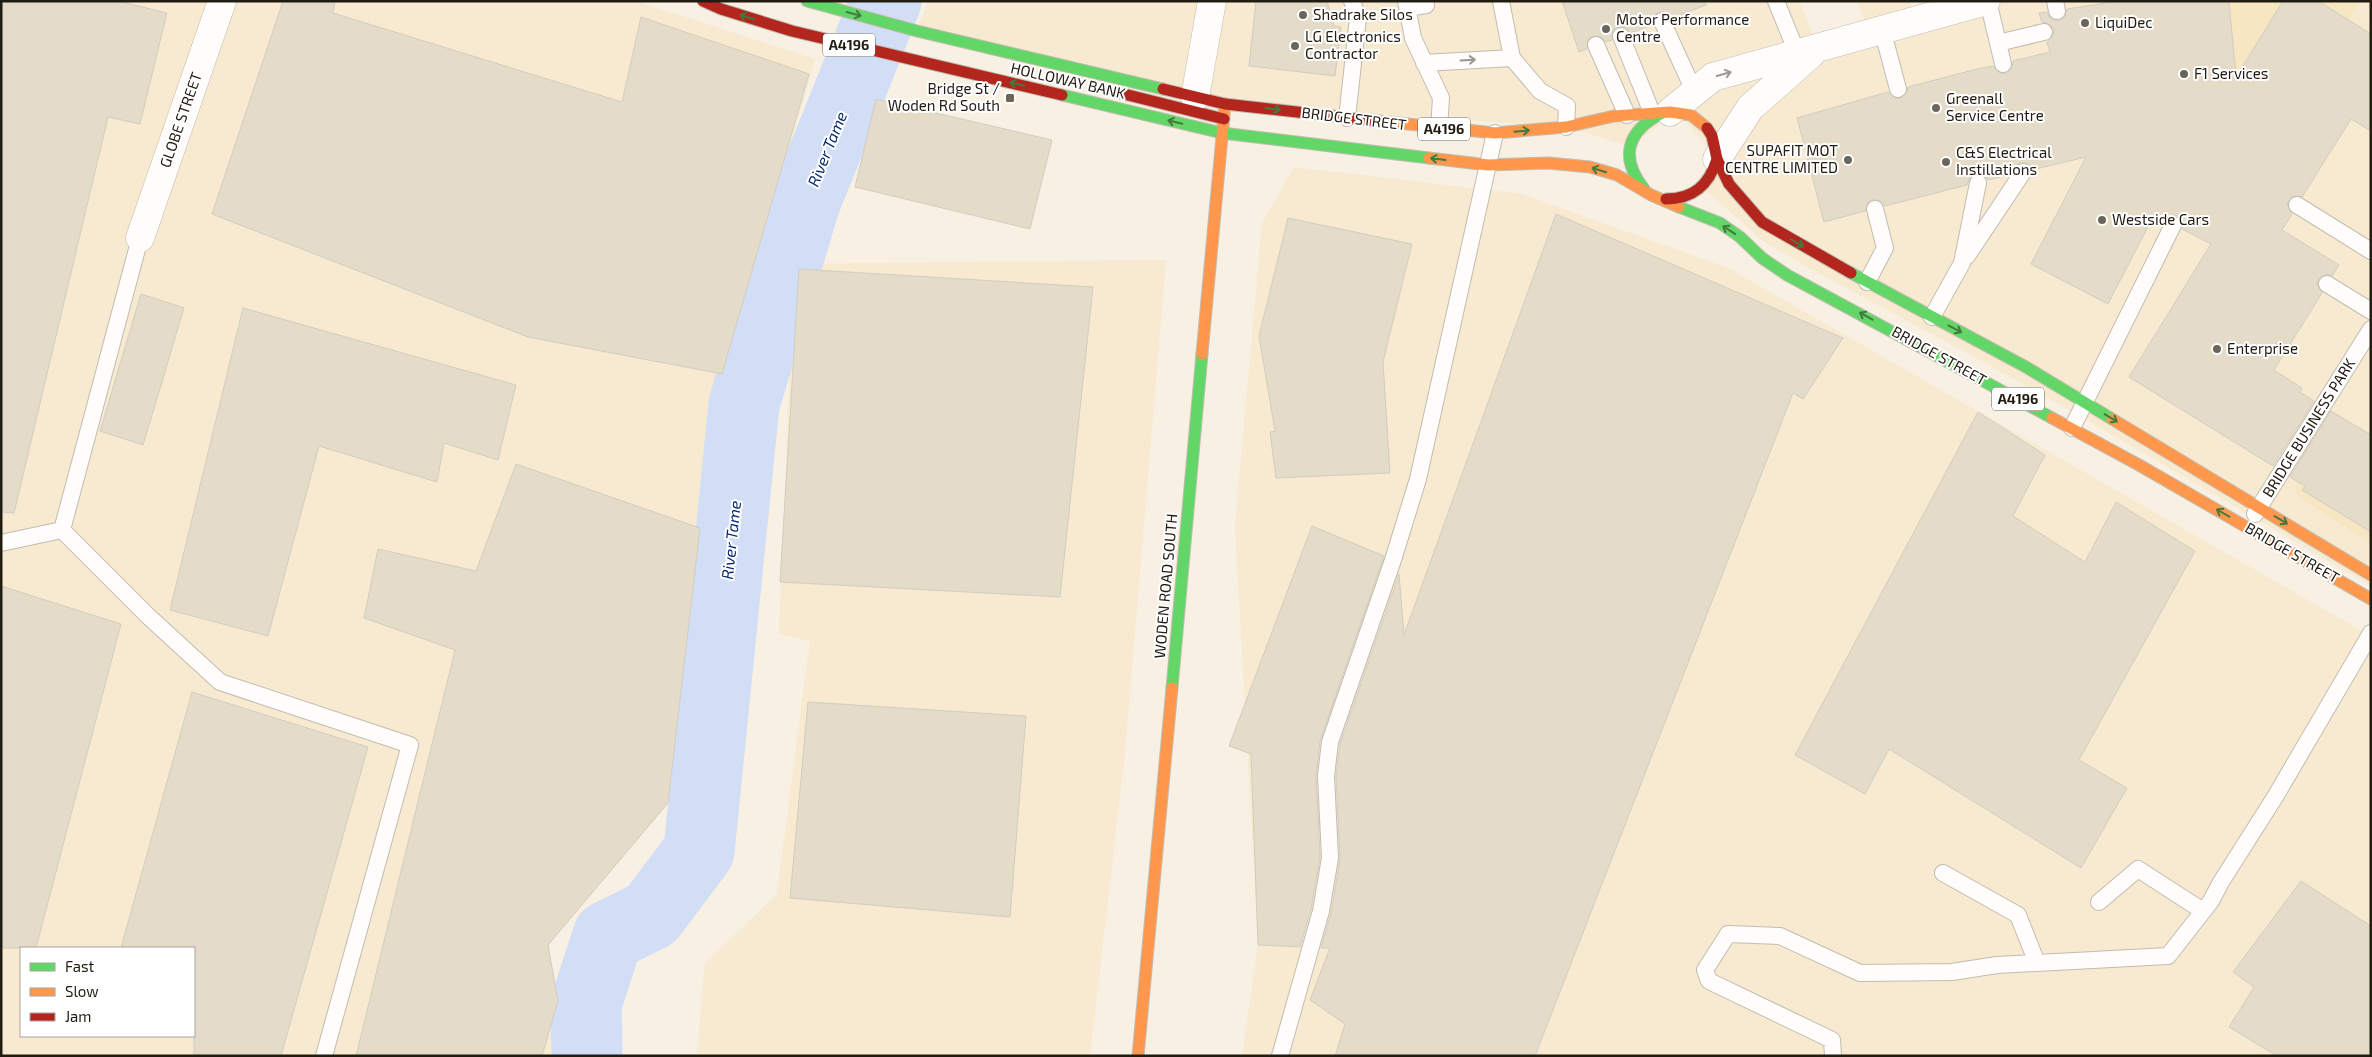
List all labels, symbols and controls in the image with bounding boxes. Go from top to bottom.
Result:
place label: Shadrake Silos [1313,5,1413,23]
marker: Shadrake Silos [1297,9,1309,21]
one-way arrow [846,10,862,19]
place label: Motor Performance Centre [1616,10,1749,45]
one-way arrow [739,12,755,22]
place label: LiquiDec [2095,13,2153,31]
marker: LiquiDec [2079,17,2091,29]
marker: Motor Performance Centre [1600,23,1612,35]
place label: LG Electronics Contractor [1305,27,1401,62]
road number: A4196 [823,34,875,56]
marker: LG Electronics Contractor [1289,40,1301,52]
one-way arrow [1460,56,1476,65]
street label: HOLLOWAY BANK [1009,58,1127,102]
place label: F1 Services [2194,64,2268,82]
marker: F1 Services [2178,68,2190,80]
street label: GLOBE STREET [155,69,205,170]
one-way arrow [1715,69,1731,79]
place label: Bridge St / Woden Rd South [888,79,1000,114]
one-way arrow [1009,79,1025,88]
place label: Greenall Service Centre [1946,89,2044,124]
marker: Bridge St / Woden Rd South [1004,92,1016,104]
marker: Greenall Service Centre [1930,102,1942,114]
street label: BRIDGE STREET [1301,103,1408,133]
one-way arrow [1265,104,1281,114]
water label: River Tame [803,108,850,189]
one-way arrow [1167,117,1183,126]
road number: A4196 [1418,118,1470,140]
one-way arrow [1514,126,1530,136]
place label: SUPAFIT MOT CENTRE LIMITED [1725,141,1838,176]
place label: C&S Electrical Instillations [1956,143,2052,178]
one-way arrow [1430,154,1446,164]
marker: SUPAFIT MOT CENTRE LIMITED [1842,154,1854,166]
marker: C&S Electrical Instillations [1940,156,1952,168]
one-way arrow [1592,164,1608,174]
place label: Westside Cars [2112,210,2209,228]
marker: Westside Cars [2096,214,2108,226]
one-way arrow [1723,225,1737,235]
one-way arrow [1789,239,1803,249]
one-way arrow [1859,311,1874,320]
street label: BRIDGE STREET [1889,322,1990,389]
one-way arrow [1947,325,1962,334]
place label: Enterprise [2227,339,2298,357]
marker: Enterprise [2211,343,2223,355]
street label: BRIDGE BUSINESS PARK [2258,355,2358,500]
road number: A4196 [1992,388,2044,410]
one-way arrow [2104,414,2118,424]
water label: River Tame [717,499,744,580]
one-way arrow [2215,508,2230,518]
street label: WODEN ROAD SOUTH [1150,513,1180,659]
one-way arrow [2273,515,2287,525]
street label: BRIDGE STREET [2242,518,2343,586]
legend [20,947,195,1037]
text: Fast [65,957,95,975]
text: Slow [65,982,99,1000]
text: Jam [65,1007,91,1025]

